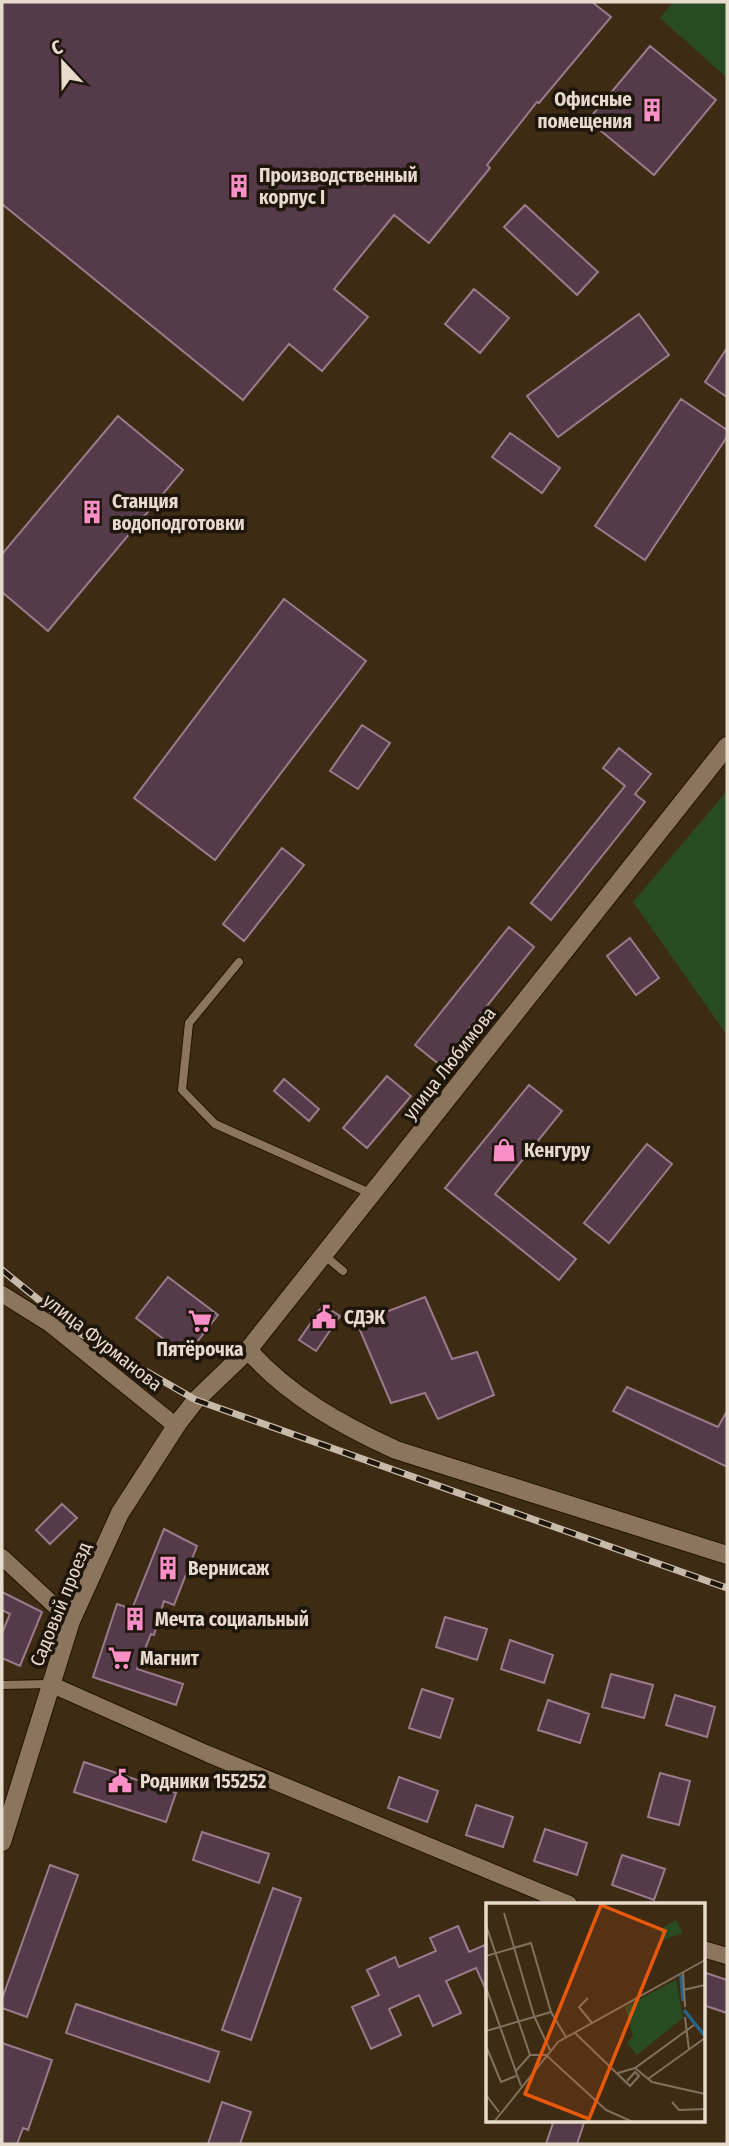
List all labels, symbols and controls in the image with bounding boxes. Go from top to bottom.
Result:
north arrow [28,28,98,98]
text: С [48,35,66,60]
place label: Офисные помещения [537,88,632,133]
building icon: Офисные помещения [638,96,666,124]
place label: Производственный корпус I [259,164,418,209]
building icon: Производственный корпус I [225,172,253,200]
place label: Станция водоподготовки [112,490,245,535]
building icon: Станция водоподготовки [78,498,106,526]
street label: улица Любимова [398,1002,501,1124]
shop icon: Кенгуру [490,1136,518,1164]
place label: Кенгуру [524,1139,591,1162]
street label: улица Фурманова [39,1289,167,1396]
public building icon: СДЭК [310,1303,338,1331]
place label: СДЭК [344,1306,385,1329]
supermarket icon: Пятёрочка [186,1307,214,1335]
place label: Пятёрочка [157,1338,243,1361]
street label: Садовый проезд [25,1539,96,1670]
building icon: Вернисаж [154,1554,182,1582]
place label: Вернисаж [188,1557,269,1580]
building icon: Мечта социальный [121,1605,149,1633]
place label: Мечта социальный [155,1608,309,1631]
supermarket icon: Магнит [106,1644,134,1672]
place label: Магнит [140,1647,200,1670]
public building icon: Родники 155252 [106,1767,134,1795]
place label: Родники 155252 [140,1770,267,1793]
inset map [486,1903,704,2122]

